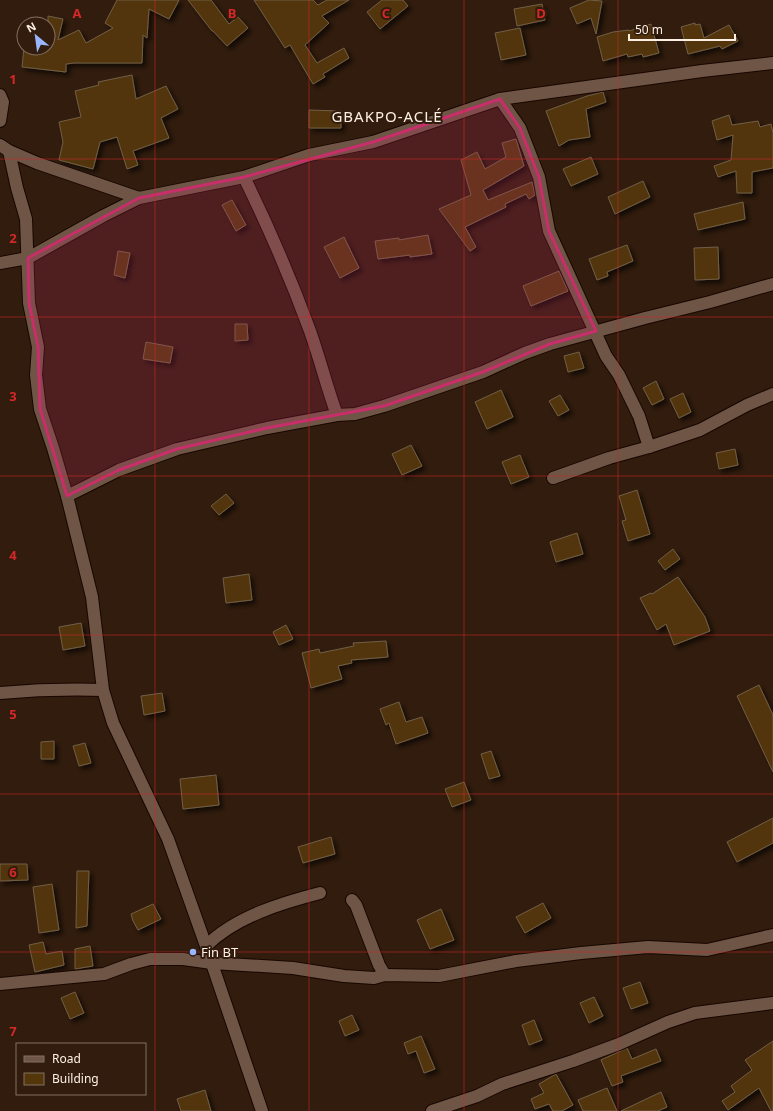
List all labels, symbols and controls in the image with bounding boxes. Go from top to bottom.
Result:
text: A [73,4,82,22]
text: B [228,4,236,22]
text: C [382,4,390,22]
text: D [536,4,546,22]
north arrow [16,16,56,56]
scale bar [629,16,735,42]
text: N [23,18,38,36]
text: 50 m [635,21,663,38]
text: 1 [9,70,17,88]
district label: GBAKPO-ACLÉ [331,106,443,126]
text: 2 [9,229,17,247]
text: 3 [9,387,17,405]
text: 4 [9,546,17,564]
text: 5 [9,705,17,723]
text: 6 [9,863,17,881]
place label: Fin BT [201,943,239,961]
marker: Fin BT [188,947,198,957]
text: 7 [9,1022,17,1040]
legend [16,1043,146,1095]
text: Road [52,1050,81,1067]
text: Building [52,1070,99,1087]

